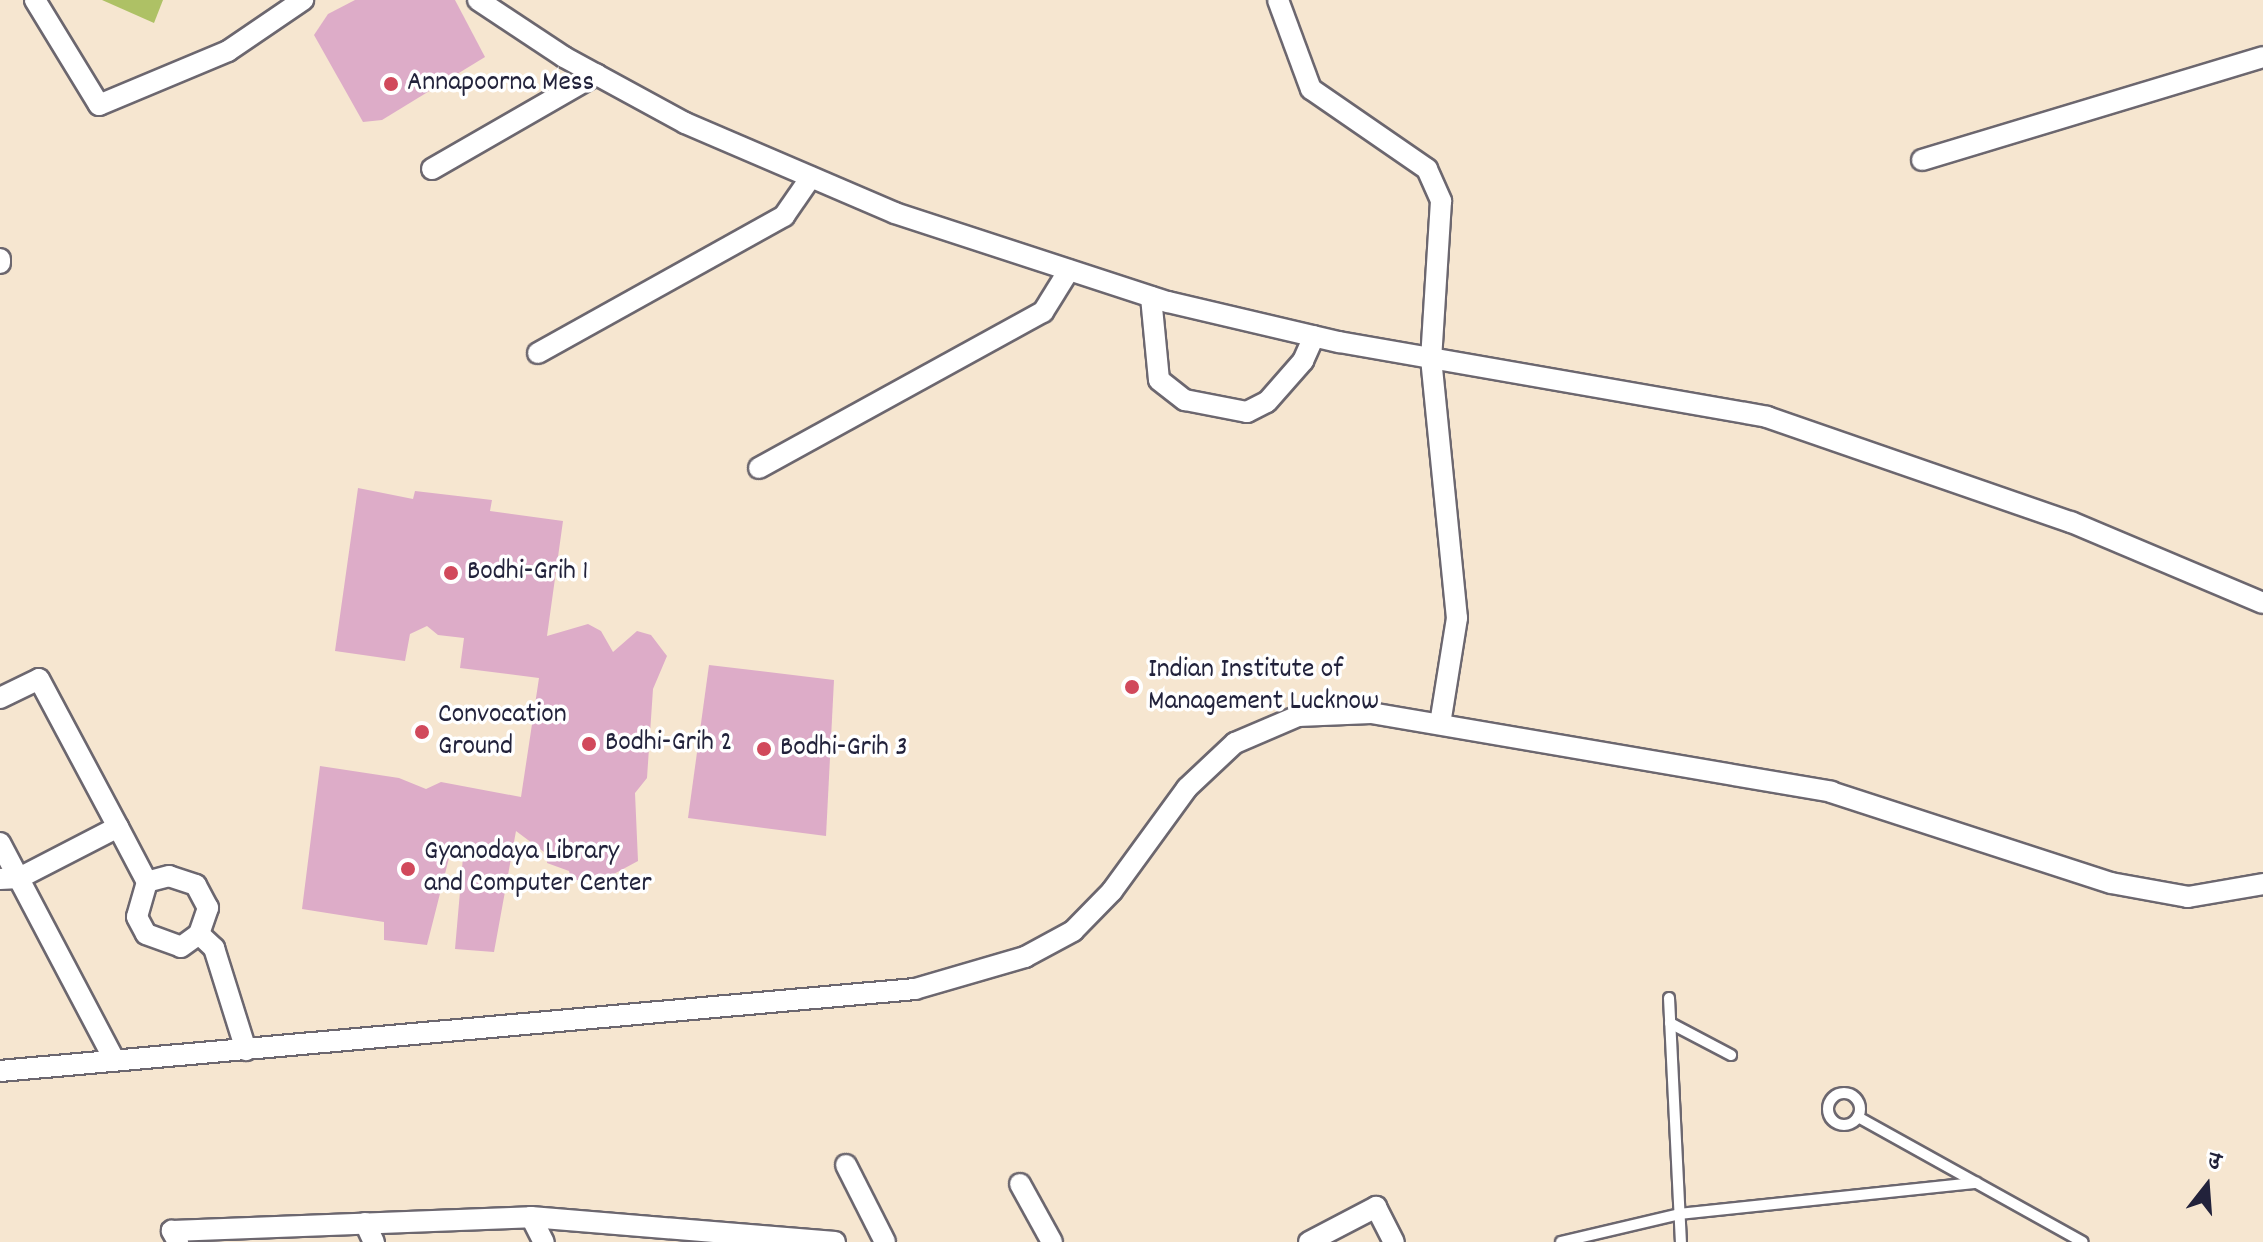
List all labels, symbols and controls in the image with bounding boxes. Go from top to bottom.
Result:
place label: Annapoorna Mess [407,67,594,101]
marker: Annapoorna Mess [382,75,400,93]
place label: Bodhi-Grih 1 [467,556,588,590]
marker: Bodhi-Grih 1 [442,564,460,582]
place label: Indian Institute of Management Lucknow [1148,654,1379,720]
marker: Indian Institute of Management Lucknow [1123,678,1141,696]
place label: Convocation Ground [438,699,567,765]
marker: Convocation Ground [413,723,431,741]
place label: Bodhi-Grih 2 [605,727,733,761]
place label: Bodhi-Grih 3 [780,732,908,766]
marker: Bodhi-Grih 2 [580,735,598,753]
marker: Bodhi-Grih 3 [755,740,773,758]
place label: Gyanodaya Library and Computer Center [424,836,652,902]
marker: Gyanodaya Library and Computer Center [399,860,417,878]
north arrow [2167,1146,2247,1226]
text: उ [2204,1146,2225,1179]

